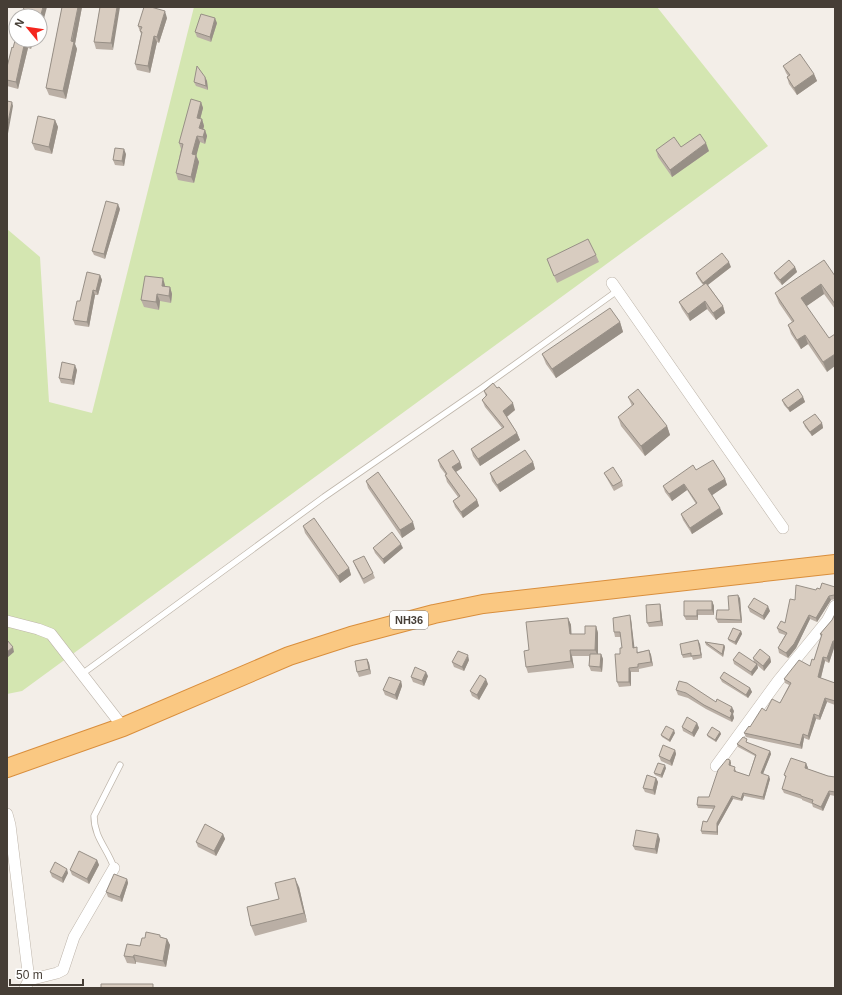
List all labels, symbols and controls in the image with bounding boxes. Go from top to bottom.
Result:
north arrow [8,8,48,48]
text: N [12,17,26,30]
road number: NH36 [390,611,428,629]
scale bar [10,961,83,987]
text: 50 m [16,968,43,982]

